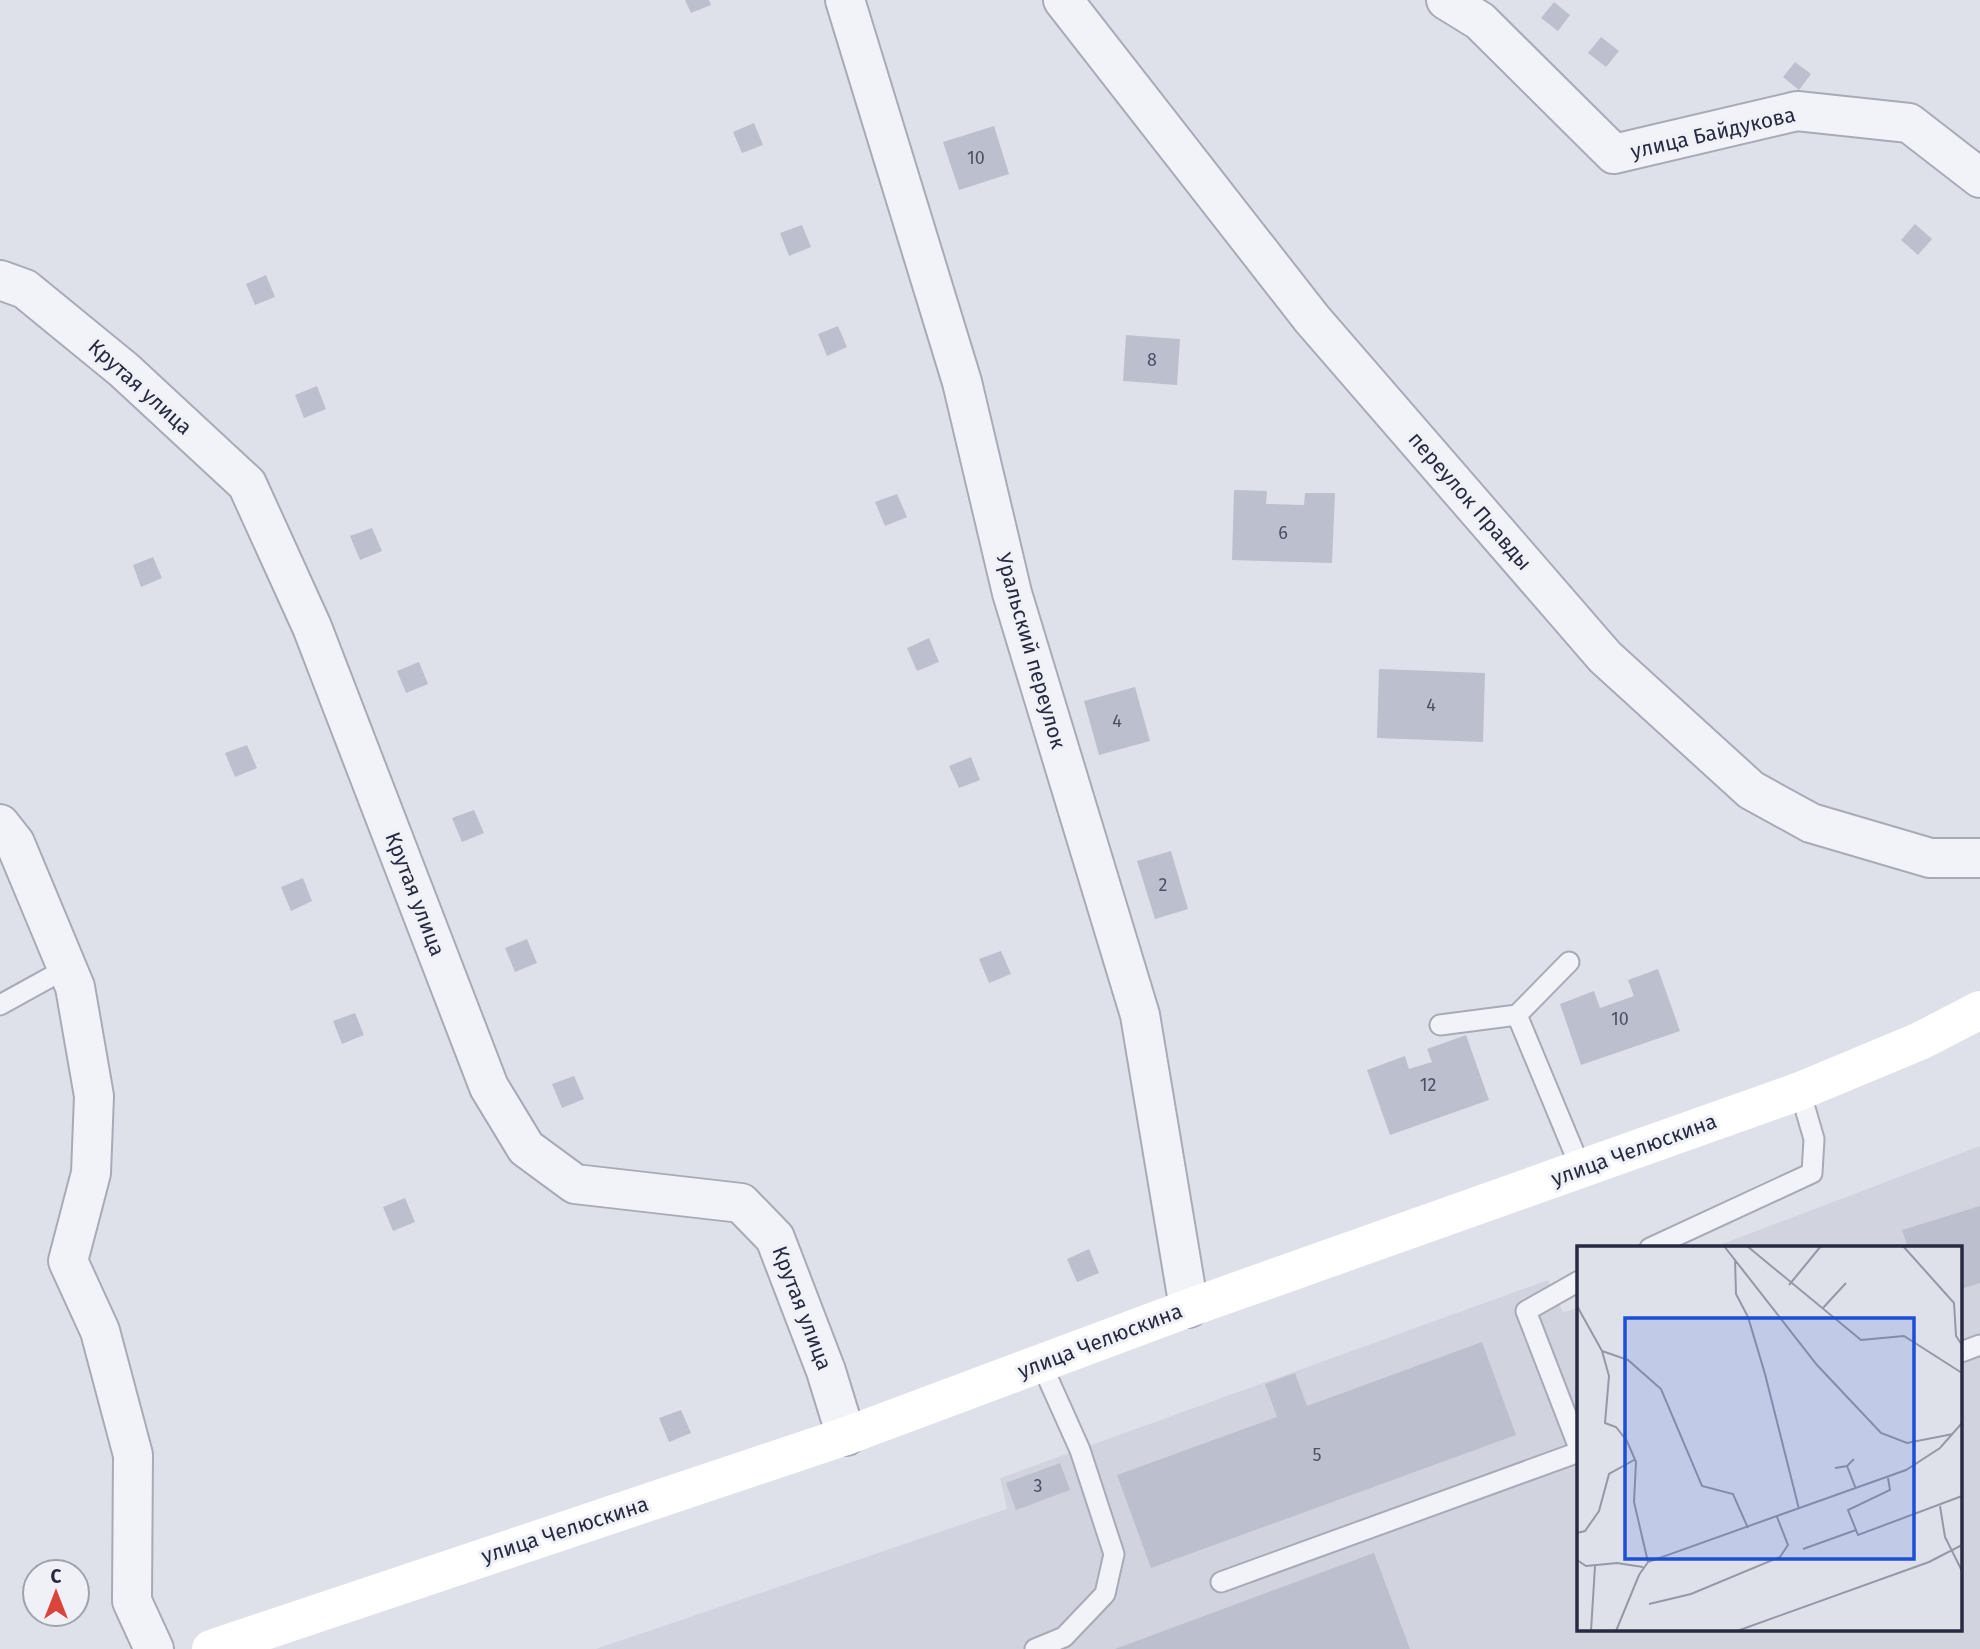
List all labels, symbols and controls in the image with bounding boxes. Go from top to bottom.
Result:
street label: улица Байдукова [1628,101,1798,165]
house number: 10 [967,147,985,169]
street label: Крутая улица [83,334,197,440]
house number: 8 [1147,349,1157,371]
street label: переулок Правды [1403,426,1537,576]
house number: 6 [1278,522,1288,544]
street label: Уральский переулок [991,550,1071,752]
house number: 4 [1426,694,1436,716]
house number: 4 [1112,710,1122,732]
street label: Крутая улица [379,828,451,960]
house number: 2 [1159,874,1168,896]
house number: 10 [1611,1008,1629,1030]
house number: 12 [1420,1074,1436,1096]
street label: улица Челюскина [1548,1108,1720,1192]
street label: Крутая улица [766,1242,838,1374]
inset map [1577,1246,1962,1632]
street label: улица Челюскина [1014,1298,1186,1384]
house number: 5 [1312,1444,1322,1466]
house number: 3 [1034,1475,1042,1497]
street label: улица Челюскина [478,1491,652,1569]
north arrow [21,1558,91,1628]
text: С [51,1565,62,1588]

